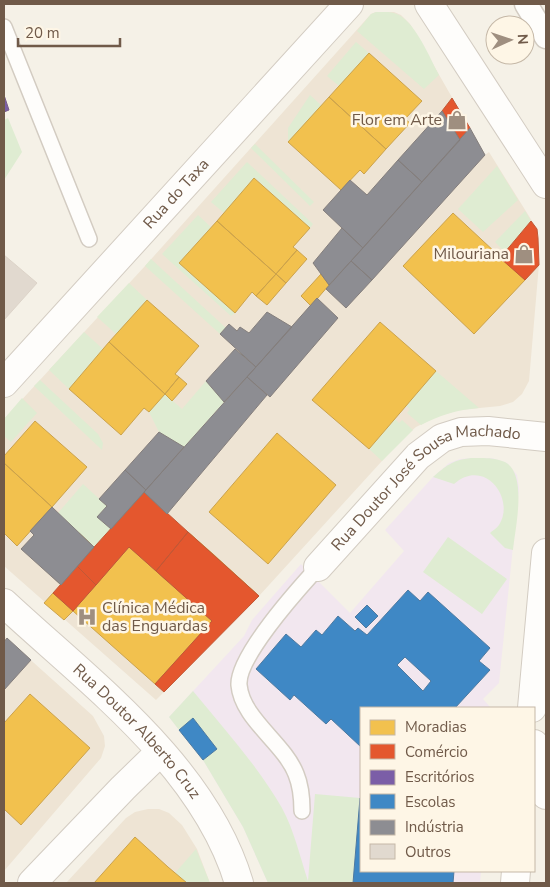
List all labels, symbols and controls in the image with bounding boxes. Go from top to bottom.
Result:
scale bar [18,15,120,47]
north arrow [485,15,535,65]
text: 20 m [25,23,60,43]
text: N [513,34,532,45]
place label: Flor em Arte [352,109,442,131]
shop icon: Flor em Arte [446,109,468,131]
street label: Rua do Taxa [138,154,214,234]
place label: Milouriana [434,243,509,265]
shop icon: Milouriana [513,243,535,265]
street label: Rua Doutor José Sousa Machado [326,420,522,556]
place label: Clínica Médica das Enguardas [102,597,208,637]
hospital icon: Clínica Médica das Enguardas [76,606,98,628]
street label: Rua Doutor Alberto Cruz [68,659,206,803]
legend [360,707,535,872]
text: Moradias [405,717,467,737]
text: Comércio [405,742,468,762]
text: Escritórios [405,767,475,787]
text: Escolas [405,792,456,812]
text: Indústria [405,817,464,837]
text: Outros [405,842,451,862]

